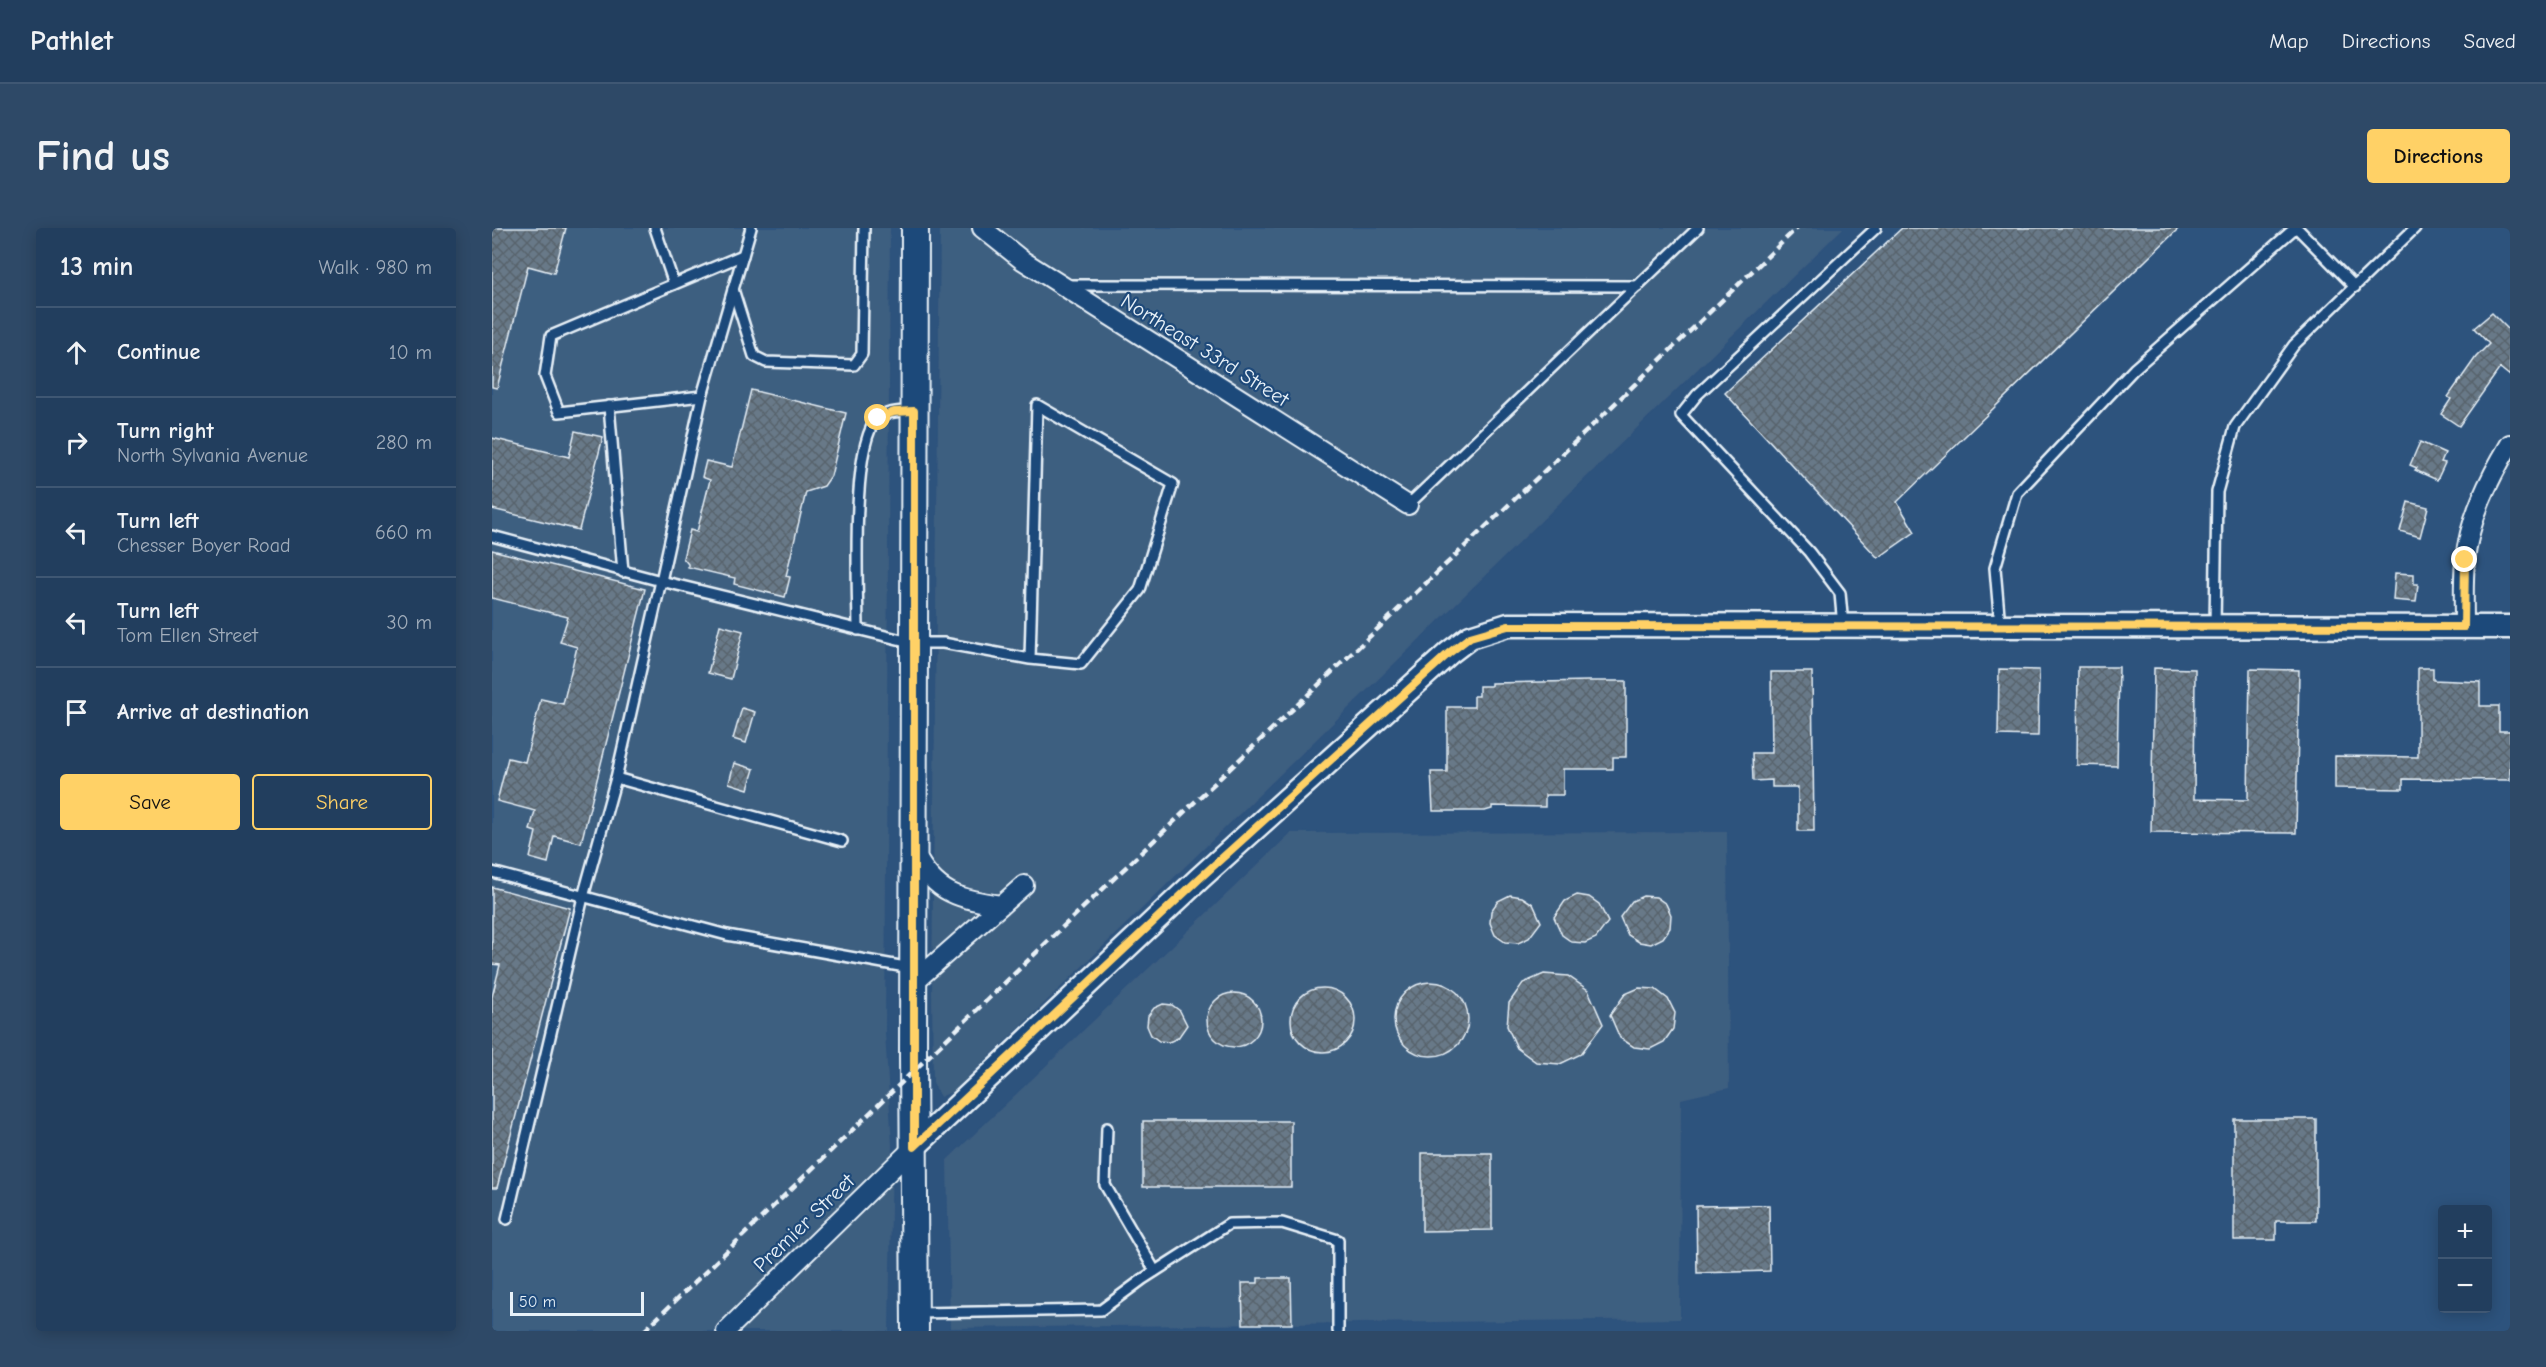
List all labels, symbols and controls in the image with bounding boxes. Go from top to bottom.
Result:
text: Pathlet [30,25,113,57]
text: Map [2269,29,2309,53]
text: Directions [2342,29,2431,53]
text: Saved [2464,29,2516,53]
button: Directions [2367,129,2510,183]
text: Find us [36,132,170,181]
text: 13 min [60,252,133,282]
text: Walk · 980 m [318,256,432,279]
street label: Northeast 33rd Street [1117,289,1294,412]
icon: ahead [60,336,93,369]
text: Continue [117,339,200,365]
text: 10 m [389,341,432,364]
route start [864,404,890,430]
text: Turn right [117,418,214,444]
icon: right [60,426,93,459]
text: 280 m [376,431,432,454]
text: North Sylvania Avenue [117,444,308,467]
text: Turn left [117,508,199,534]
icon: left [60,516,93,549]
text: 660 m [375,521,432,544]
text: Chesser Boyer Road [117,534,291,557]
route end [2451,546,2477,572]
text: Turn left [117,598,199,624]
icon: left [60,606,93,639]
text: 30 m [386,611,432,634]
text: Tom Ellen Street [117,624,258,647]
icon: arrive [60,696,93,729]
text: Arrive at destination [117,699,309,725]
button: Save [60,774,240,830]
button: Share [252,774,432,830]
street label: Premier Street [749,1168,860,1277]
map controls [2438,1205,2492,1313]
button: + [2438,1205,2492,1259]
button: − [2438,1259,2492,1313]
scale bar [510,1289,644,1316]
text: 50 m [519,1293,556,1311]

